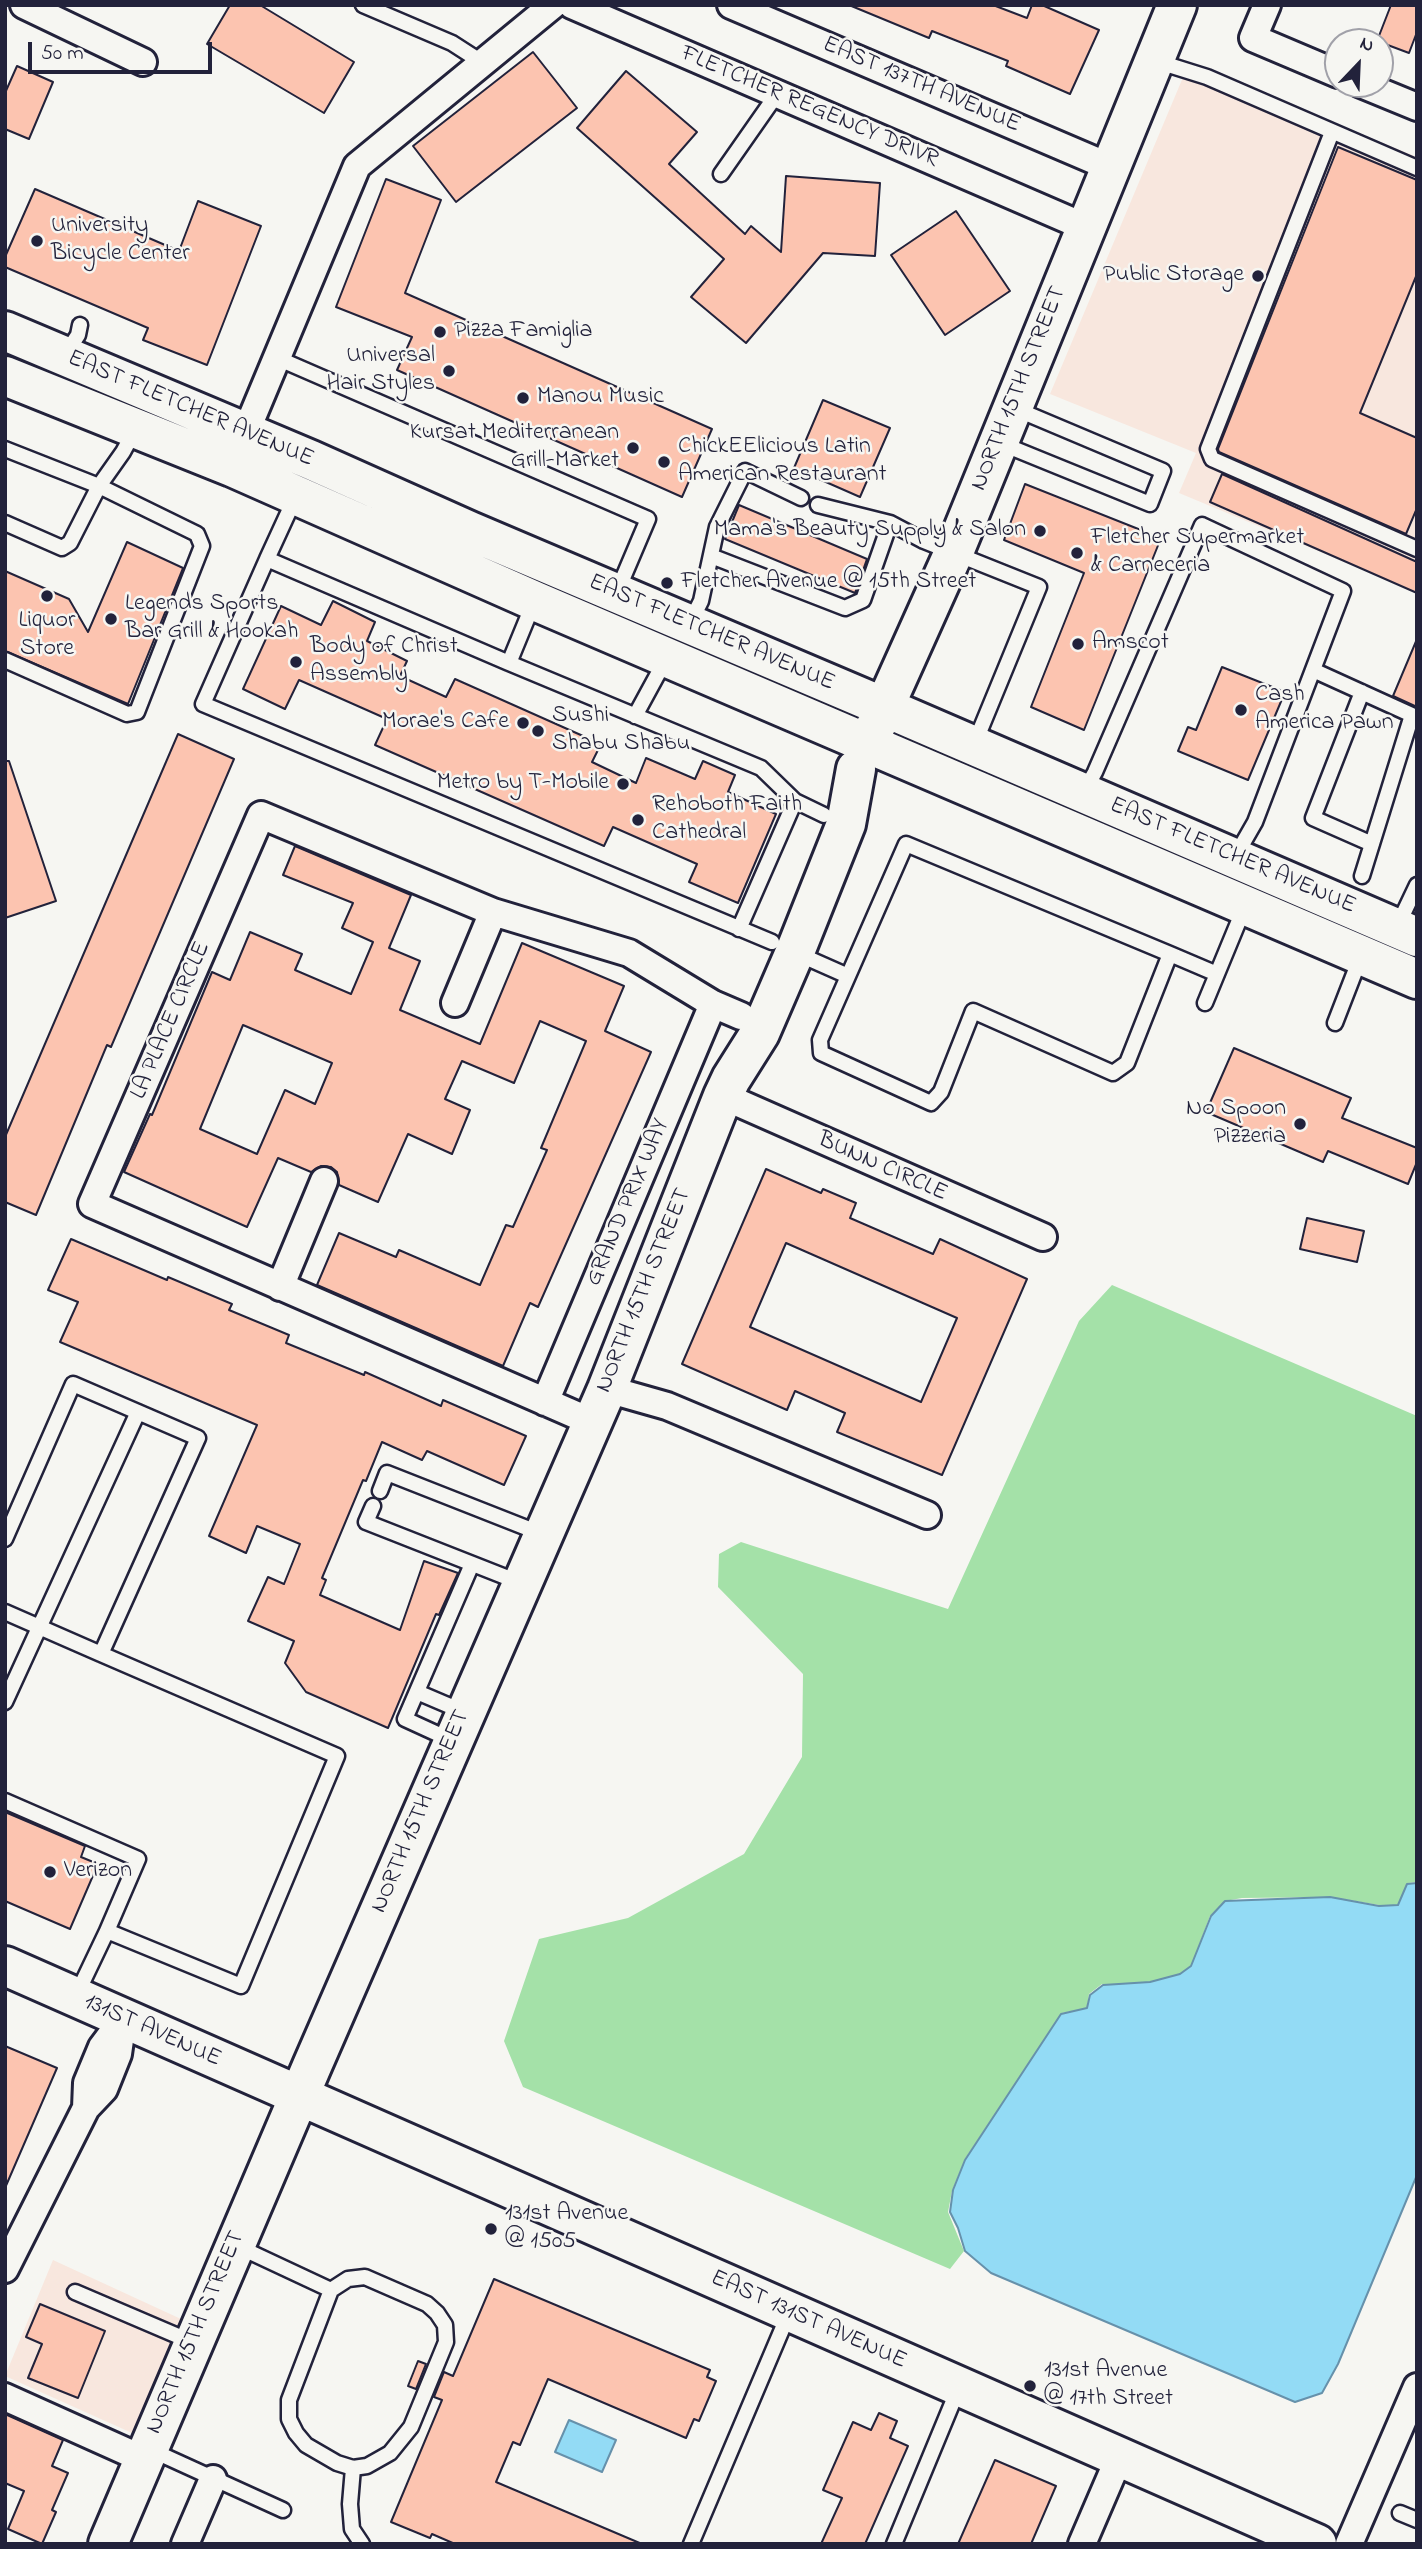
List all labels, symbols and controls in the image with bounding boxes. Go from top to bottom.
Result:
scale bar [32,28,215,72]
north arrow [1324,28,1394,98]
text: N [1355,30,1378,60]
street label: EAST 137TH AVENUE [818,31,1024,141]
text: 50 m [41,39,84,69]
street label: FLETCHER REGENCY DRIVR [676,41,942,175]
place label: University Bicycle Center [51,213,190,269]
marker: University Bicycle Center [29,233,45,249]
place label: Public Storage [1103,262,1244,290]
marker: Public Storage [1250,268,1266,284]
street label: NORTH 15TH STREET [966,283,1074,495]
place label: Pizza Famiglia [454,318,592,346]
marker: Pizza Famiglia [432,324,448,340]
place label: Universal Hair Styles [327,343,435,399]
street label: EAST FLETCHER AVENUE [63,345,317,475]
marker: Universal Hair Styles [441,363,457,379]
place label: Manou Music [537,384,664,412]
marker: Manou Music [515,390,531,406]
place label: Kursat Mediterranean Grill-Market [410,420,619,476]
place label: ChickEElicious Latin American Restaurant [678,434,887,490]
marker: Kursat Mediterranean Grill-Market [625,440,641,456]
marker: ChickEElicious Latin American Restaurant [656,454,672,470]
place label: Mama's Beauty Supply & Salon [714,517,1026,545]
marker: Mama's Beauty Supply & Salon [1032,523,1048,539]
place label: Fletcher Supermarket & Carneceria [1091,525,1304,581]
marker: Fletcher Supermarket & Carneceria [1069,545,1085,561]
street label: EAST FLETCHER AVENUE [584,569,838,699]
place label: Fletcher Avenue @ 15th Street [681,569,976,597]
marker: Fletcher Avenue @ 15th Street [659,575,675,591]
marker: Liquor Store [39,588,55,604]
place label: Legends Sports Bar Grill & Hookah [125,591,298,647]
place label: Liquor Store [19,608,75,664]
marker: Legends Sports Bar Grill & Hookah [103,611,119,627]
place label: Amscot [1092,630,1169,658]
place label: Body of Christ Assembly [310,634,458,690]
marker: Amscot [1070,636,1086,652]
marker: Body of Christ Assembly [288,654,304,670]
place label: Cash America Pawn [1255,682,1394,738]
marker: Cash America Pawn [1233,702,1249,718]
place label: Sushi Shabu Shabu [552,703,690,759]
place label: Morae's Cafe [382,709,509,737]
marker: Morae's Cafe [515,715,531,731]
marker: Sushi Shabu Shabu [530,723,546,739]
place label: Metro by T-Mobile [437,770,609,798]
marker: Metro by T-Mobile [615,776,631,792]
place label: Rehoboth Faith Cathedral [652,792,802,848]
street label: EAST FLETCHER AVENUE [1105,792,1359,922]
marker: Rehoboth Faith Cathedral [630,812,646,828]
street label: LA PLACE CIRCLE [126,938,218,1104]
place label: No Spoon Pizzeria [1186,1096,1286,1152]
street label: GRAND PRIX WAY [581,1115,677,1291]
marker: No Spoon Pizzeria [1292,1116,1308,1132]
street label: BUNN CIRCLE [813,1127,951,1209]
street label: NORTH 15TH STREET [591,1185,699,1397]
street label: NORTH 15TH STREET [366,1706,478,1918]
place label: Verizon [64,1858,132,1886]
marker: Verizon [42,1864,58,1880]
street label: 131ST AVENUE [79,1989,225,2075]
place label: 131st Avenue @ 1505 [505,2201,628,2257]
marker: 131st Avenue @ 1505 [483,2221,499,2237]
street label: NORTH 15TH STREET [141,2227,253,2439]
street label: EAST 131ST AVENUE [706,2265,910,2377]
place label: 131st Avenue @ 17th Street [1044,2358,1173,2414]
marker: 131st Avenue @ 17th Street [1022,2378,1038,2394]

